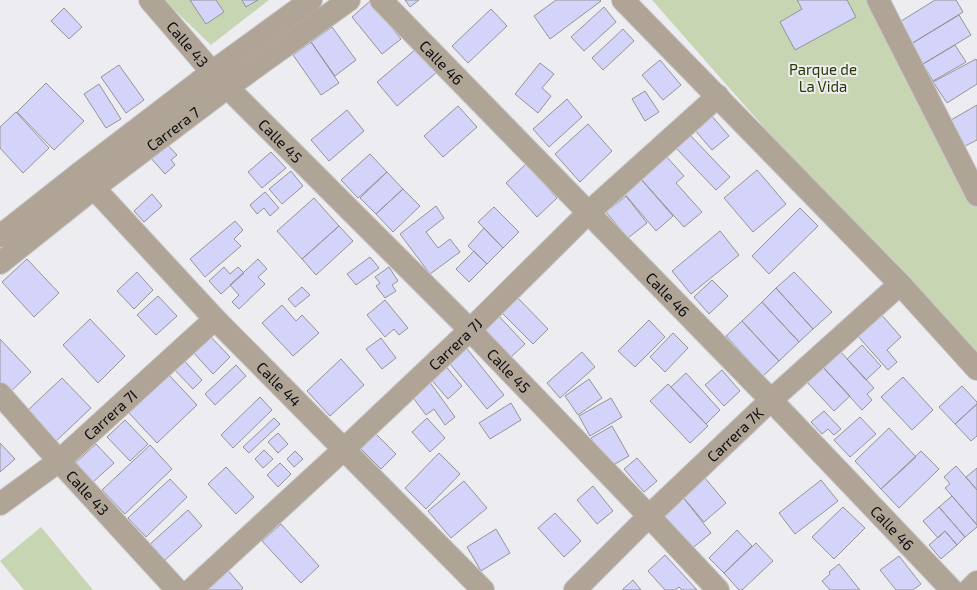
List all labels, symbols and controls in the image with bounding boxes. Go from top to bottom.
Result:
street label: Calle 43 [163,17,213,71]
street label: Calle 46 [416,36,467,88]
park label: Parque de La Vida [789,60,857,95]
street label: Carrera 7 [143,103,203,154]
street label: Calle 45 [255,115,306,166]
street label: Calle 46 [642,268,694,320]
street label: Carrera 7J [425,314,486,374]
street label: Calle 45 [484,345,534,396]
street label: Calle 44 [253,358,305,410]
street label: Carrera 7I [80,386,140,443]
street label: Carrera 7K [703,403,767,465]
street label: Calle 43 [63,466,113,519]
street label: Calle 46 [867,502,918,554]

